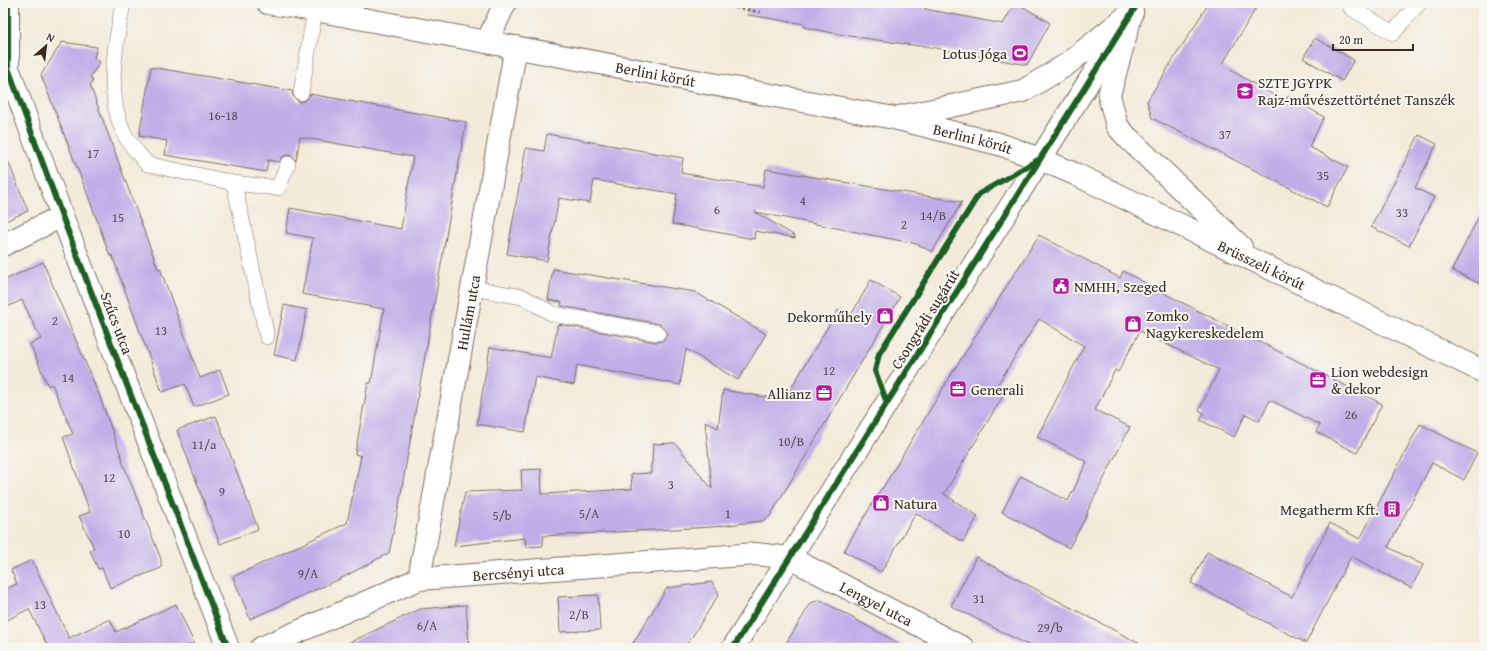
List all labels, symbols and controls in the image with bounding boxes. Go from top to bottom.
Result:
north arrow [26,26,66,66]
scale bar [1333,26,1413,52]
text: N [44,28,58,46]
text: 20 m [1339,31,1363,48]
place label: Lotus Jóga [942,43,1007,64]
sports icon: Lotus Jóga [1010,43,1030,63]
street label: Berlini körút [614,56,698,91]
place label: SZTE JGYPK Rajz-művészettörténet Tanszék [1258,72,1456,110]
school or university icon: SZTE JGYPK Rajz-művészettörténet Tanszék [1235,81,1255,101]
house number: 16-18 [208,106,238,125]
street label: Berlini körút [931,118,1016,159]
house number: 37 [1219,125,1231,144]
house number: 17 [87,144,99,163]
house number: 35 [1317,166,1329,185]
house number: 4 [800,191,806,210]
house number: 6 [714,200,720,219]
house number: 33 [1396,203,1408,222]
house number: 14/B [920,206,946,225]
house number: 15 [112,208,124,227]
house number: 2 [901,215,907,234]
street label: Brüsszeli körút [1215,234,1310,295]
street label: Csongrádi sugárút [886,264,965,373]
street label: Hullám utca [450,273,485,352]
public building icon: NMHH, Szeged [1051,276,1071,296]
place label: NMHH, Szeged [1074,276,1166,297]
street label: Szűcs utca [96,289,138,357]
place label: Zomko Nagykereskedelem [1146,305,1265,343]
place label: Dekorműhely [787,306,873,327]
shop icon: Dekorműhely [875,306,895,326]
house number: 2 [52,311,58,330]
shop icon: Zomko Nagykereskedelem [1123,314,1143,334]
house number: 13 [155,321,167,340]
house number: 12 [823,361,835,380]
place label: Lion webdesign & dekor [1331,361,1429,399]
house number: 14 [62,368,74,387]
office icon: Lion webdesign & dekor [1308,370,1328,390]
office icon: Generali [948,379,968,399]
place label: Generali [971,379,1024,400]
place label: Allianz [767,383,811,404]
office icon: Allianz [814,383,834,403]
house number: 26 [1345,405,1357,424]
house number: 10/B [778,432,804,451]
house number: 11/a [192,435,217,454]
house number: 12 [103,468,115,487]
house number: 3 [668,475,674,494]
house number: 9 [219,482,225,501]
shop icon: Natura [871,493,891,513]
place label: Natura [894,493,937,514]
place label: Megatherm Kft. [1280,499,1379,520]
building icon: Megatherm Kft. [1382,499,1402,519]
house number: 5/A [579,504,599,523]
house number: 1 [725,504,731,523]
house number: 5/b [492,506,512,525]
house number: 10 [118,524,130,543]
street label: Bercsényi utca [472,558,565,586]
house number: 9/A [298,564,318,583]
street label: Lengyel utca [836,575,916,631]
house number: 31 [973,589,985,608]
house number: 13 [34,595,46,614]
house number: 2/B [569,605,589,624]
house number: 6/A [417,616,437,635]
house number: 29/b [1037,618,1063,637]

